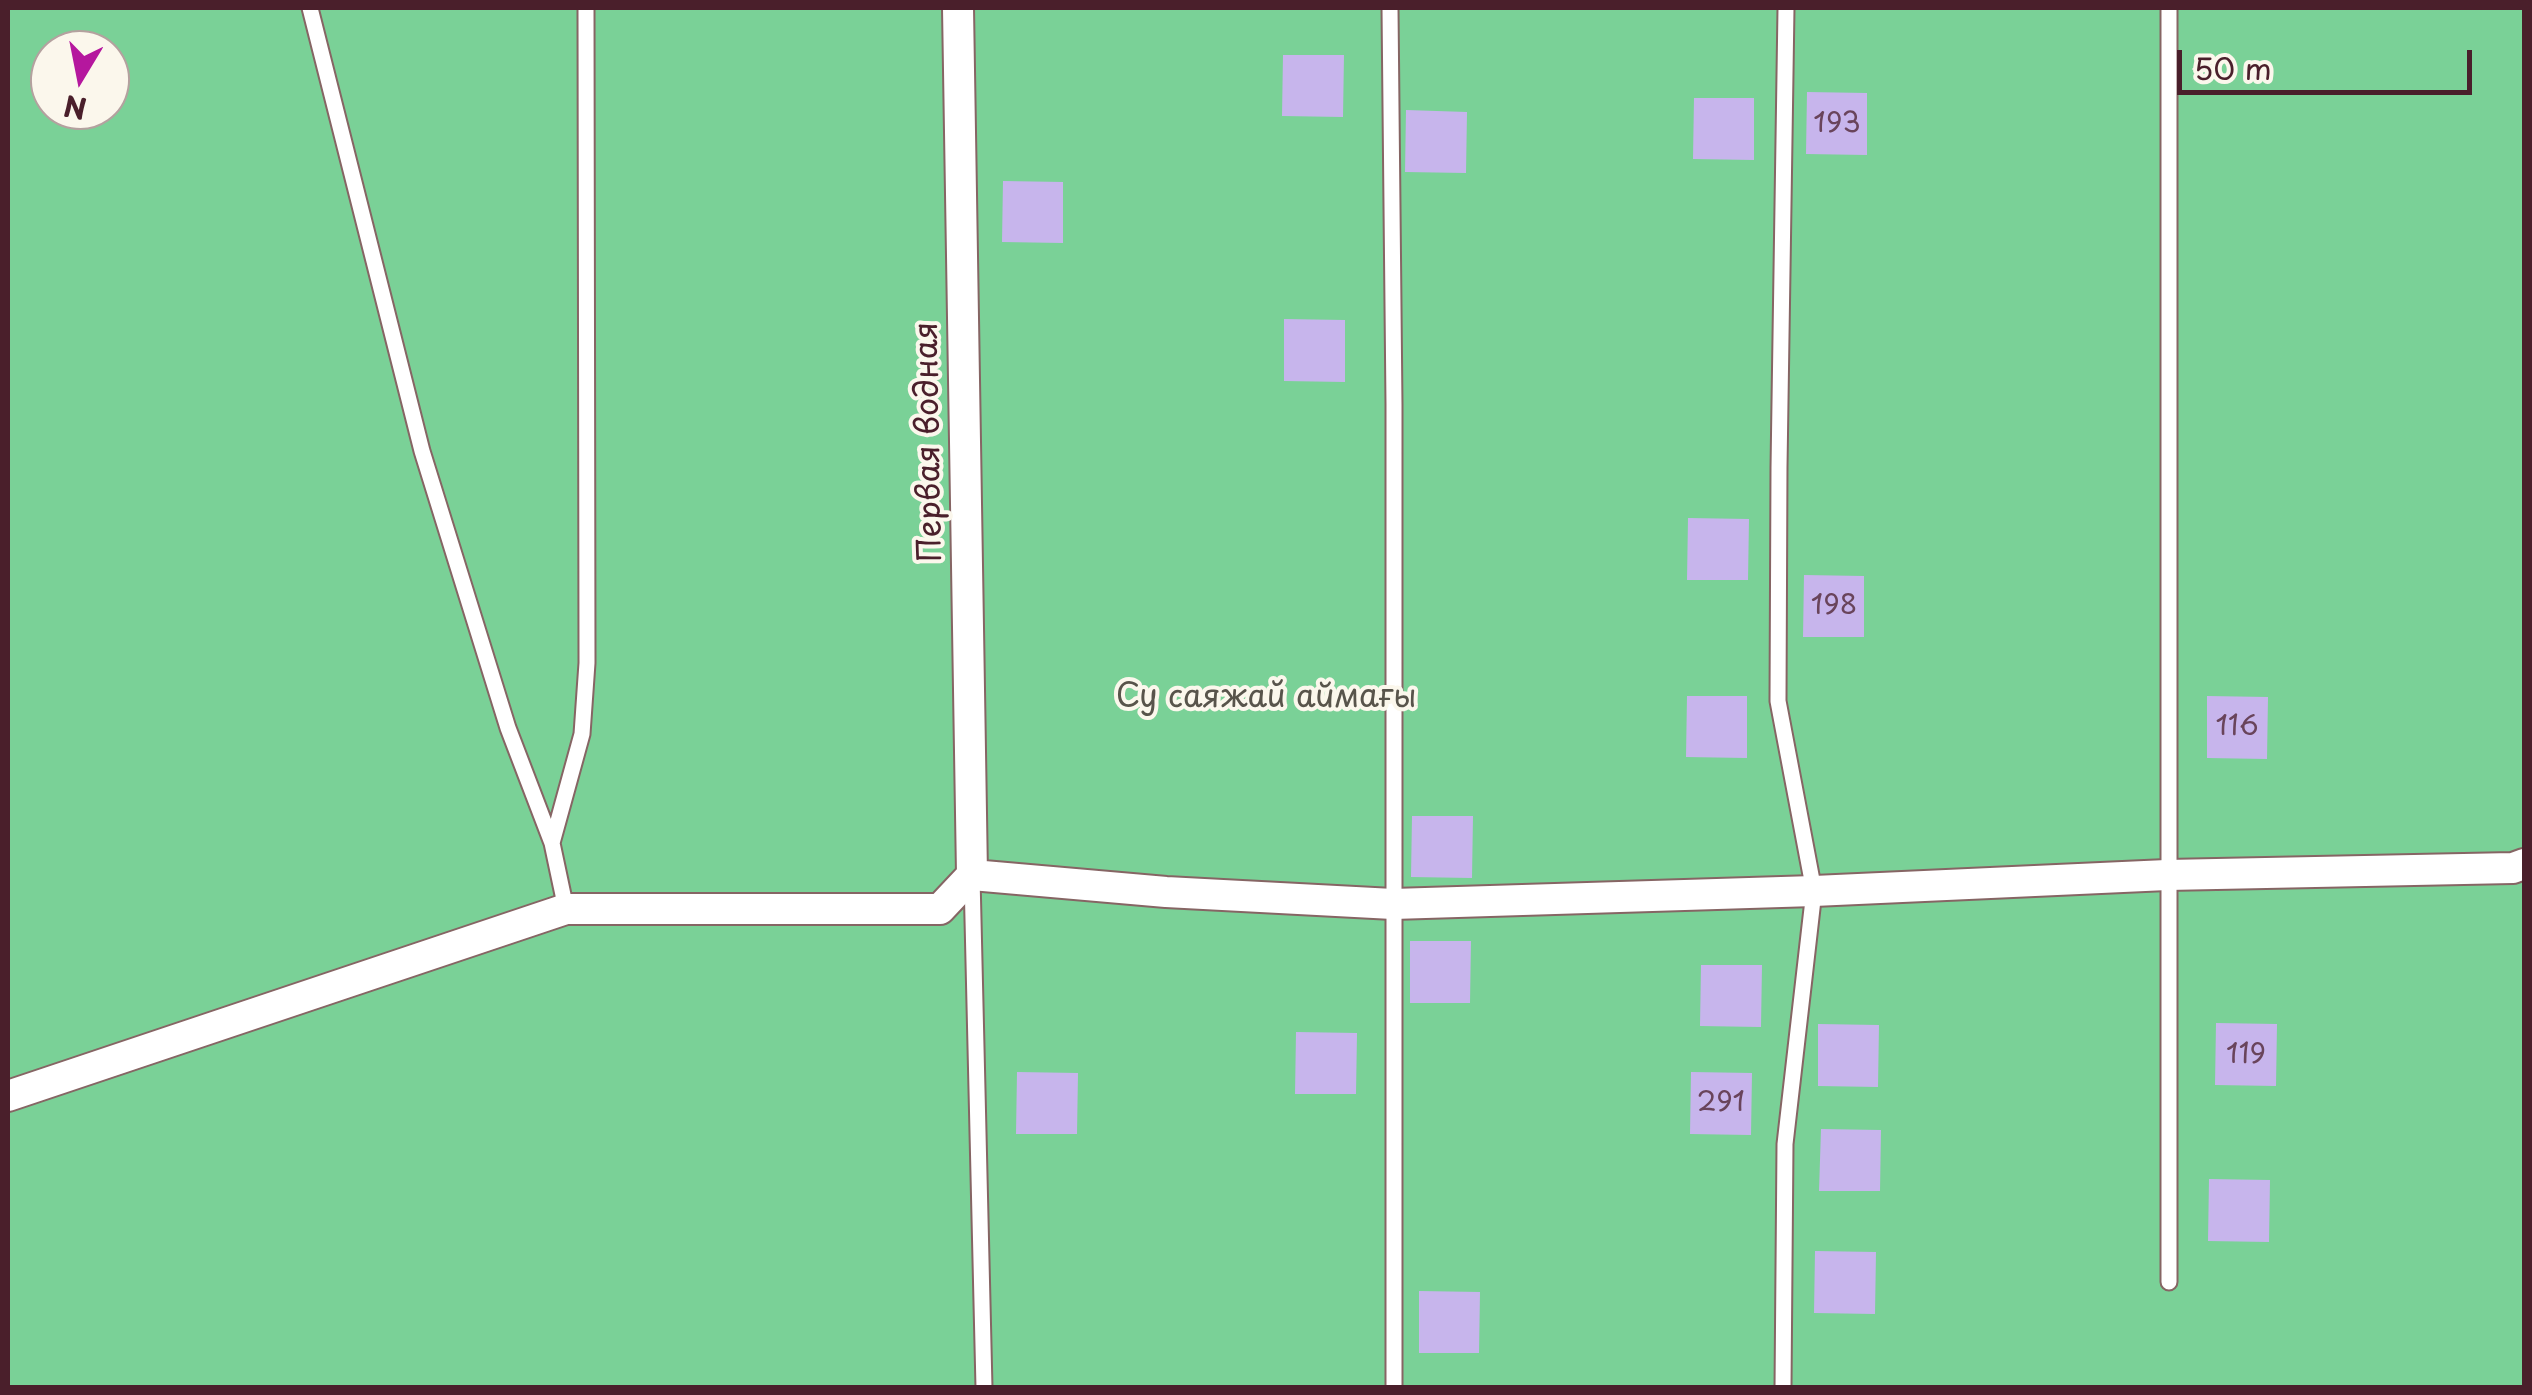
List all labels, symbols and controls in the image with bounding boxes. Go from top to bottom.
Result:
north arrow [30,30,130,130]
scale bar [2182,30,2477,92]
text: 50 m [2194,45,2272,90]
text: N [60,85,90,131]
house number: 193 [1813,107,1861,141]
street label: Первая водная [909,321,951,563]
house number: 198 [1811,589,1857,623]
park label: Су саяжай аймағы [1116,679,1416,717]
house number: 116 [2215,710,2259,744]
house number: 119 [2226,1038,2266,1072]
house number: 291 [1697,1086,1745,1120]

